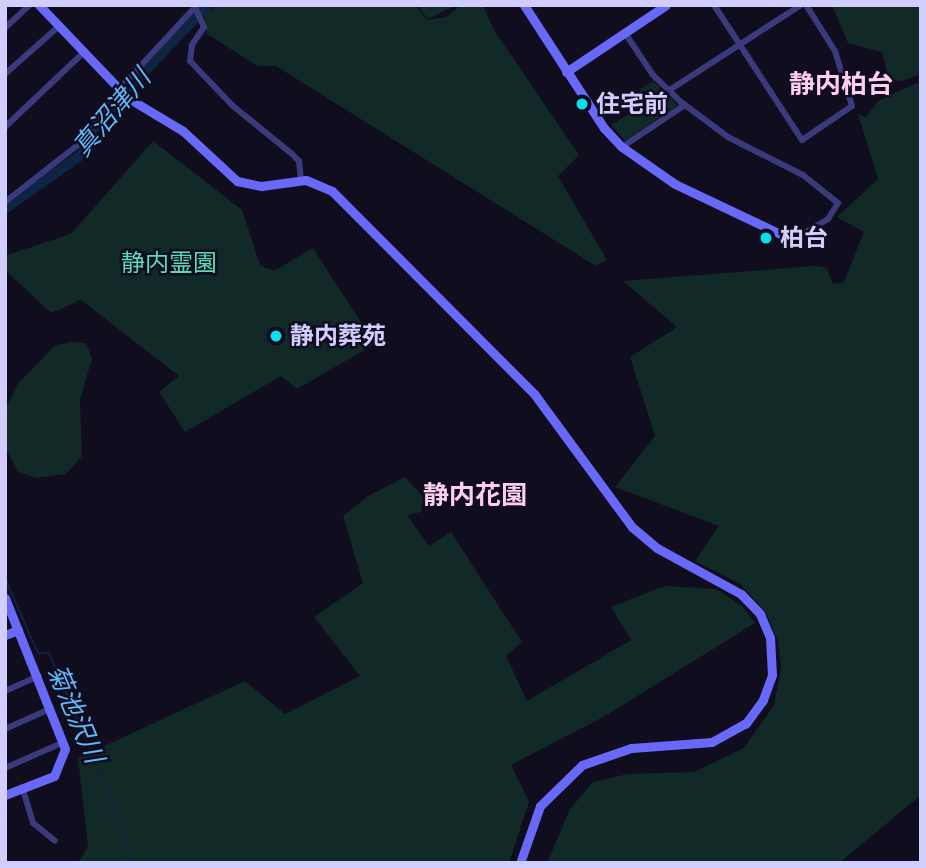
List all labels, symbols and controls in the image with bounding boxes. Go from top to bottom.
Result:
water label: 真沼津川 [67,63,157,163]
district label: 静内柏台 [789,69,893,101]
place label: 住宅前 [596,90,668,118]
marker: 住宅前 [574,96,590,112]
place label: 柏台 [780,224,828,252]
marker: 柏台 [758,230,774,246]
park label: 静内霊園 [121,249,217,277]
place label: 静内葬苑 [290,322,386,350]
marker: 静内葬苑 [268,328,284,344]
district label: 静内花園 [423,480,527,512]
water label: 菊池沢川 [40,660,110,768]

